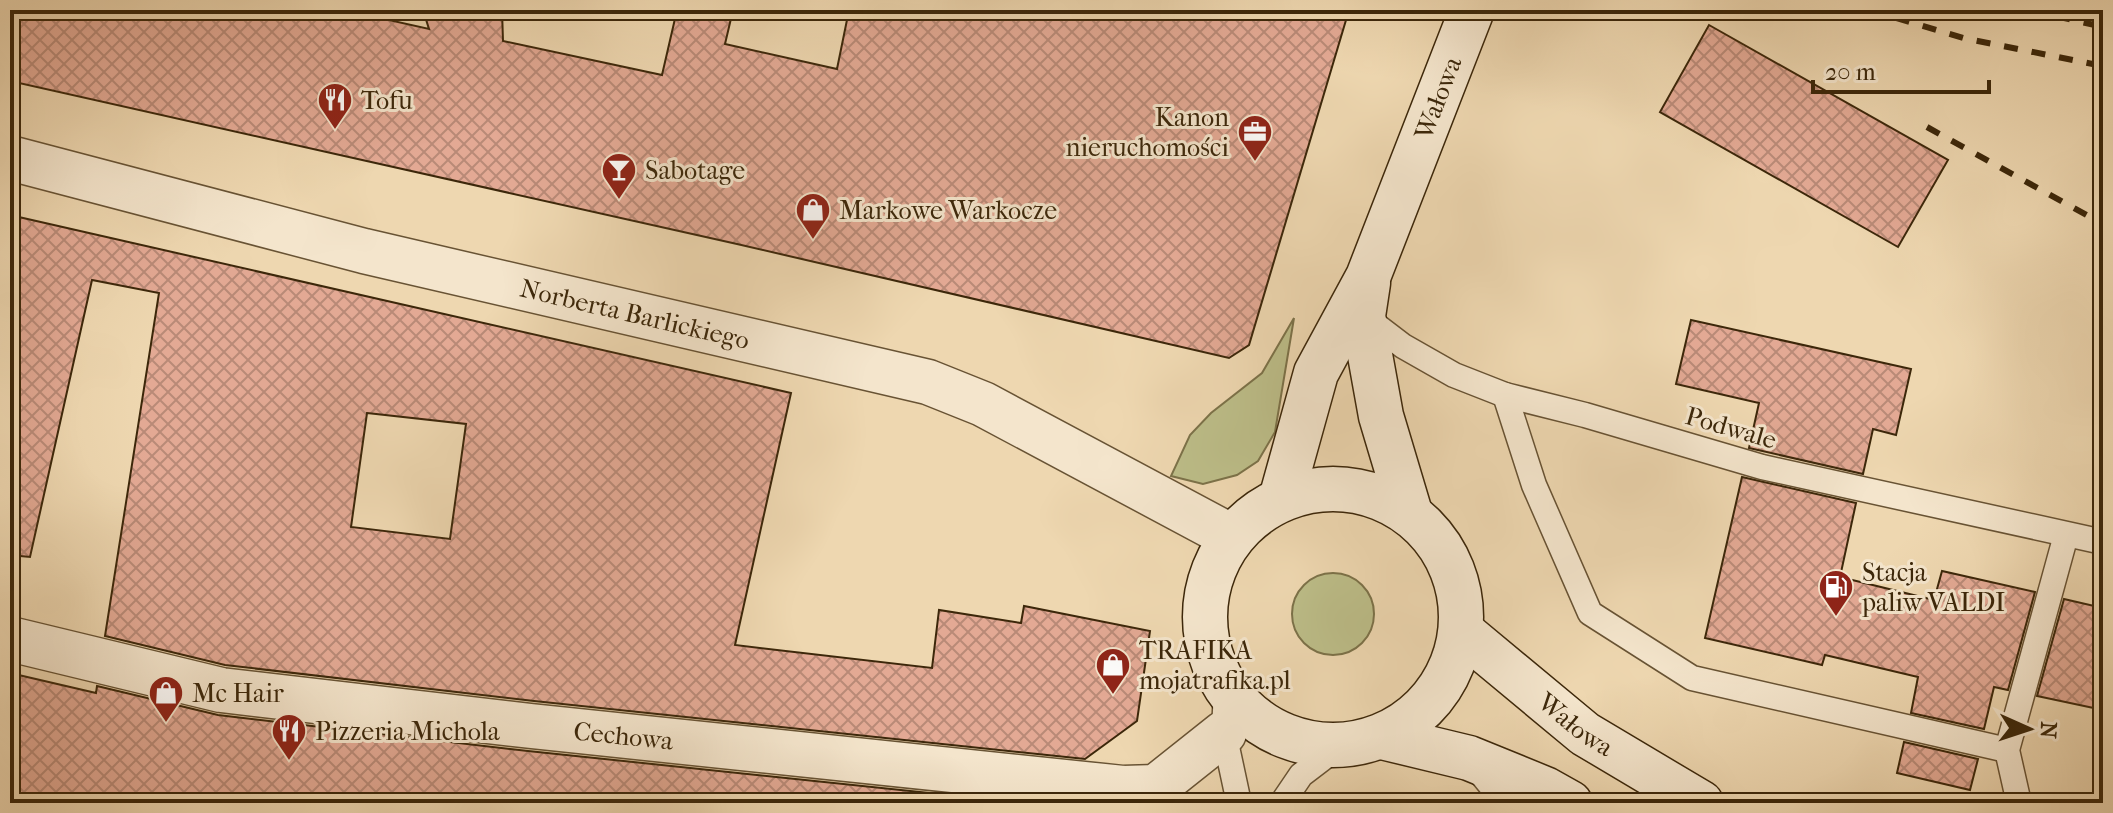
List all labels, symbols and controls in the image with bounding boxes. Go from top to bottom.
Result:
scale bar [1813,44,1989,94]
street label: Wałowa [1407,51,1468,145]
text: 20 m [1825,58,1876,86]
restaurant icon: Tofu [316,81,354,131]
place label: Tofu [361,85,413,116]
place label: Kanon nieruchomości [1065,102,1229,163]
office icon: Kanon nieruchomości [1236,113,1274,163]
bar icon: Sabotage [600,151,638,201]
place label: Sabotage [645,155,745,186]
shop icon: Markowe Warkocze [794,191,832,241]
place label: Markowe Warkocze [839,195,1057,226]
street label: Norberta Barlickiego [517,272,753,356]
street label: Podwale [1682,400,1780,456]
place label: Stacja paliw VALDI [1861,557,2005,618]
fuel station icon: Stacja paliw VALDI [1817,568,1855,618]
place label: TRAFIKA mojatrafika.pl [1139,635,1291,696]
shop icon: TRAFIKA mojatrafika.pl [1094,646,1132,696]
shop icon: Mc Hair [147,674,185,724]
place label: Mc Hair [192,678,284,709]
street label: Wałowa [1531,685,1620,763]
north arrow [1989,689,2069,769]
restaurant icon: Pizzeria Michola [270,712,308,762]
street label: Cechowa [572,715,676,756]
place label: Pizzeria Michola [315,716,501,747]
text: N [2035,721,2061,739]

